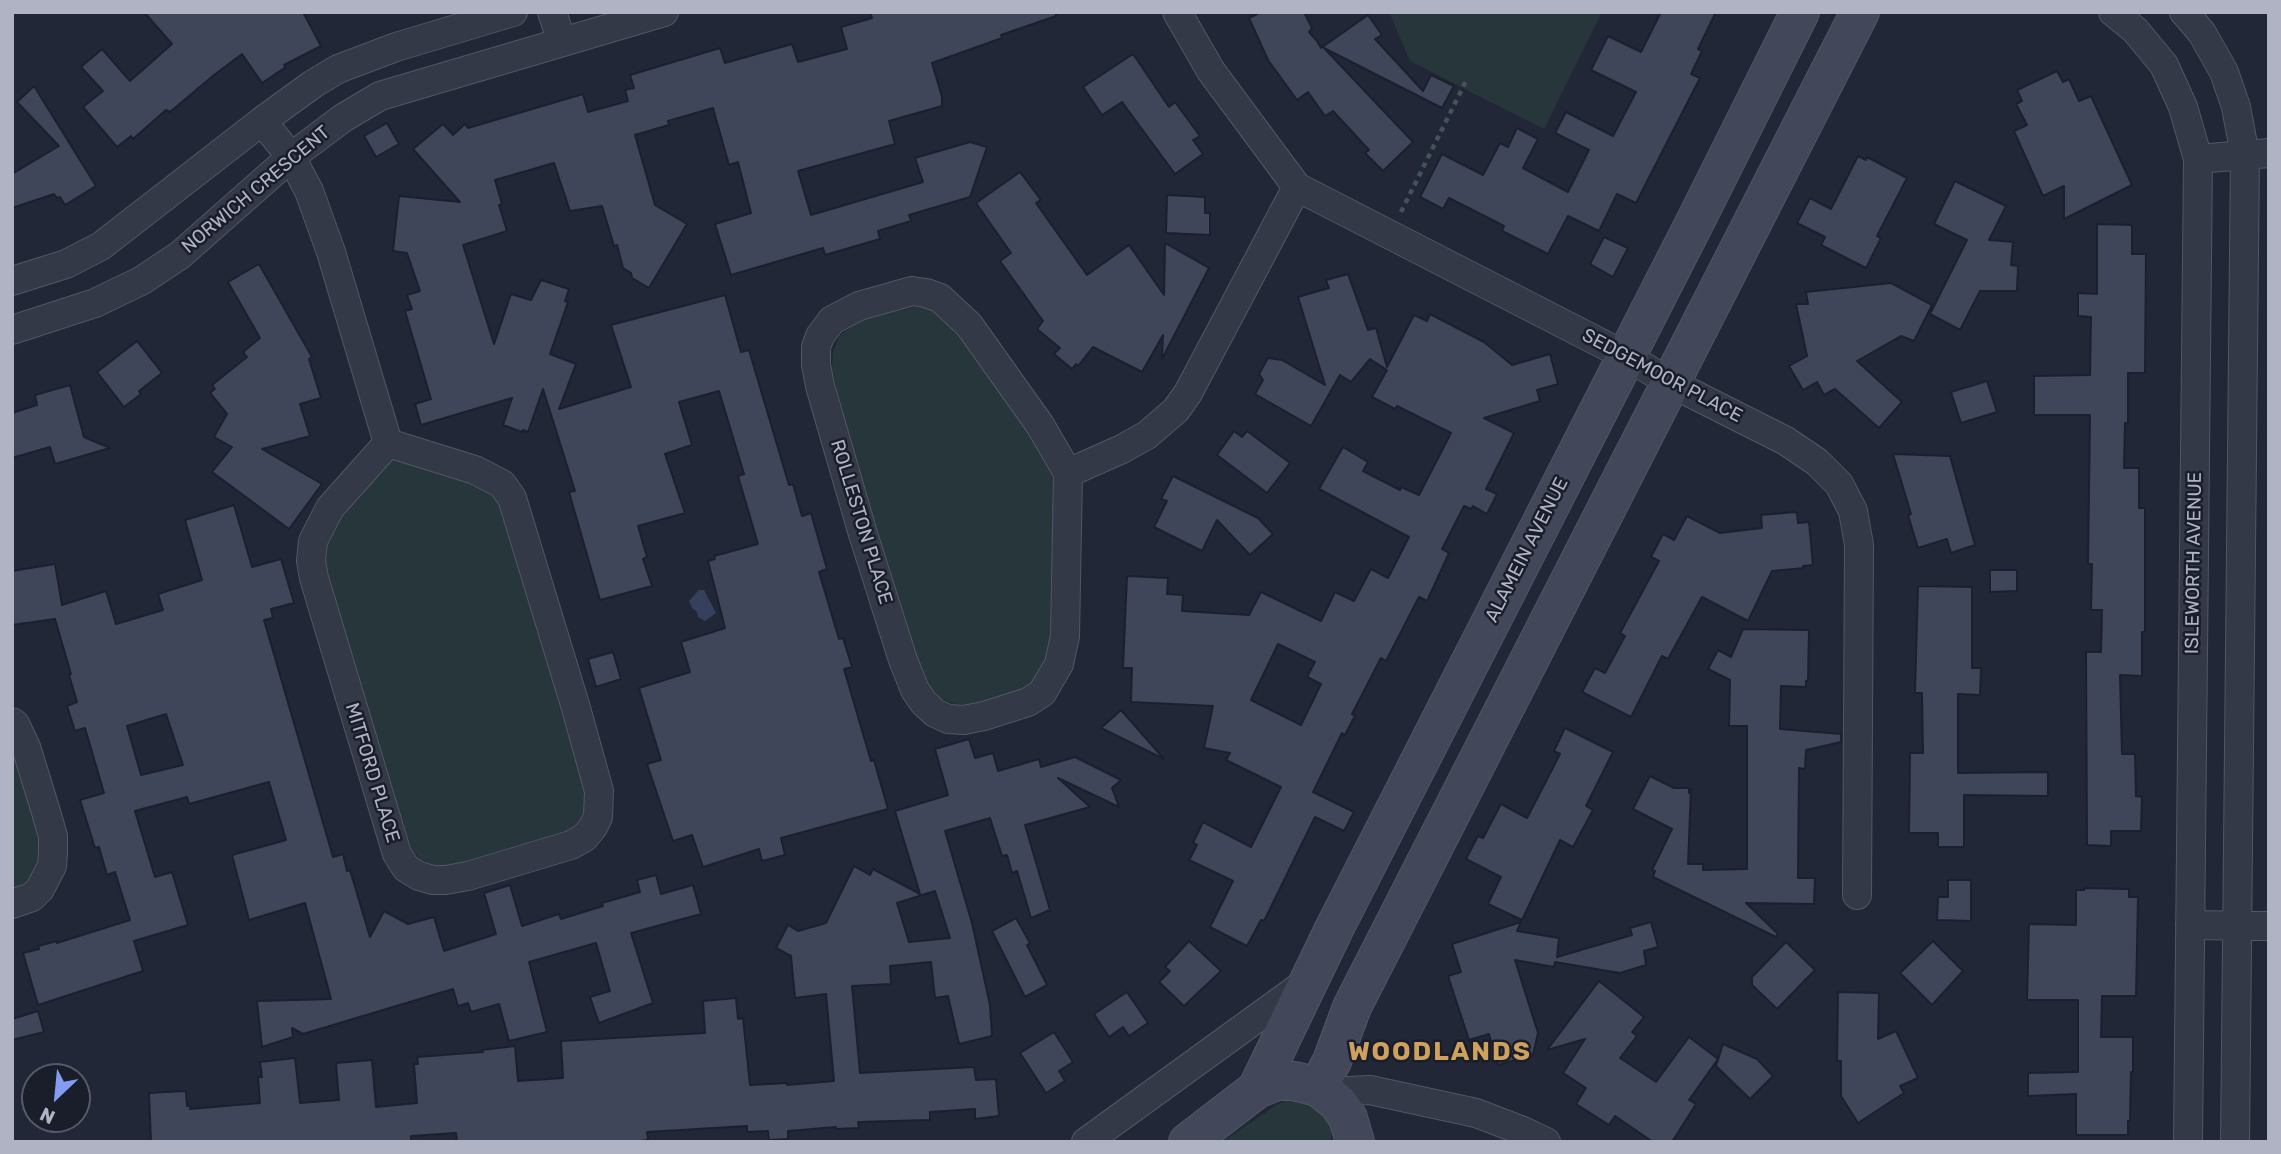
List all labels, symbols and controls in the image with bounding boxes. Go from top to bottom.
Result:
street label: NORWICH CRESCENT [177,121,335,259]
street label: SEDGEMOOR PLACE [1578,324,1746,428]
street label: ROLLESTON PLACE [825,437,897,607]
street label: ISLEWORTH AVENUE [2181,472,2207,654]
street label: ALAMEIN AVENUE [1481,474,1573,626]
street label: MITFORD PLACE [340,700,404,846]
district label: WOODLANDS [1349,1036,1531,1068]
north arrow [21,1063,91,1133]
text: N [36,1102,59,1129]

